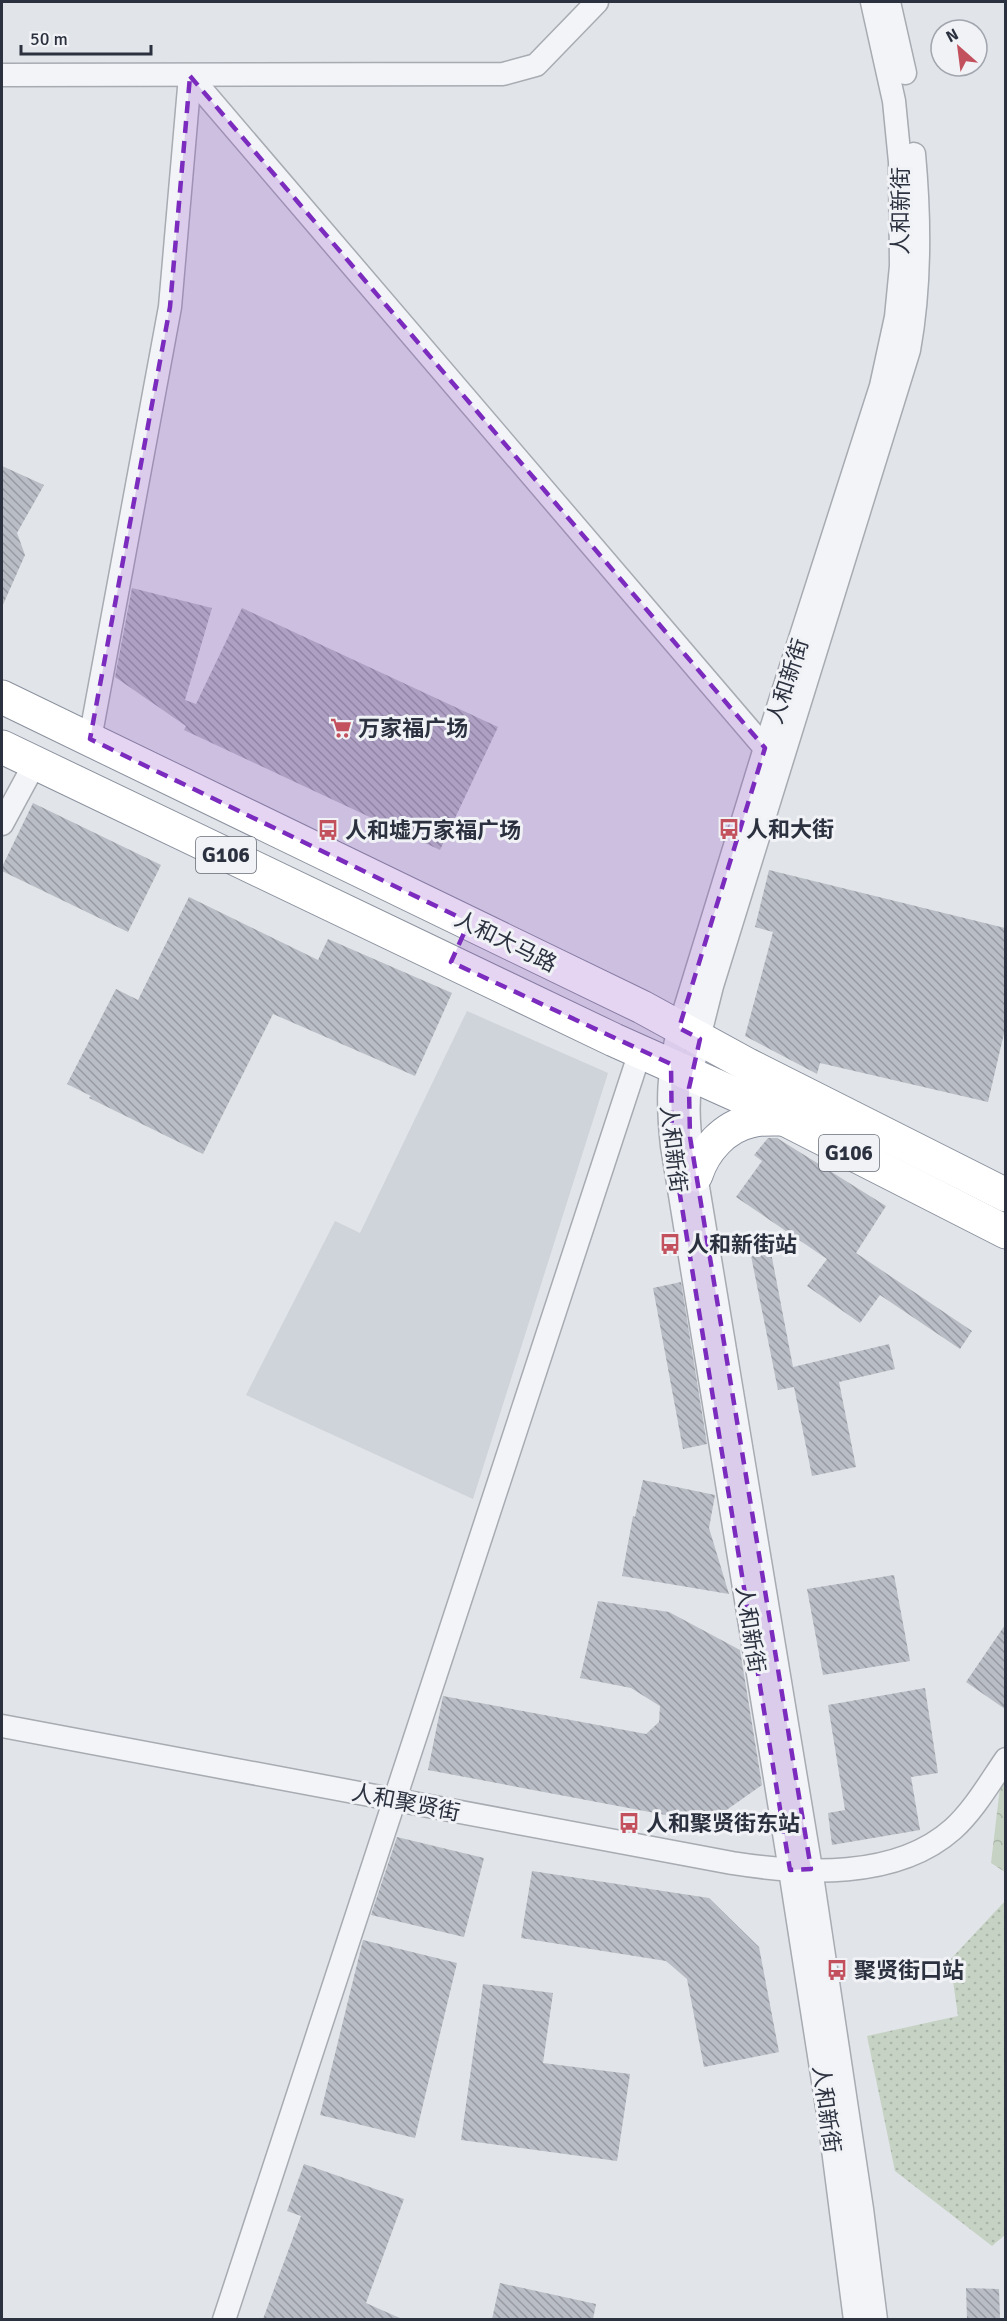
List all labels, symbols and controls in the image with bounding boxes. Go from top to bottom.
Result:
scale bar [21,18,152,56]
north arrow [929,18,989,78]
text: N [943,24,962,47]
text: 50 m [30,28,68,50]
street label: 人和新街 [887,167,914,255]
street label: 人和新街 [761,635,814,727]
place label: 万家福广场 [358,715,468,742]
supermarket icon: 万家福广场 [329,716,353,740]
place label: 人和大街 [746,816,834,843]
place label: 人和墟万家福广场 [345,817,521,844]
bus stop icon: 人和大街 [717,817,741,841]
bus stop icon: 人和墟万家福广场 [316,818,340,842]
road number: G106 [196,837,256,873]
street label: 人和大马路 [450,905,561,978]
street label: 人和新街 [655,1104,692,1194]
road number: G106 [819,1135,879,1171]
place label: 人和新街站 [687,1231,797,1258]
bus stop icon: 人和新街站 [658,1232,682,1256]
street label: 人和新街 [730,1584,771,1675]
street label: 人和聚贤街 [349,1779,462,1826]
place label: 人和聚贤街东站 [646,1810,800,1837]
bus stop icon: 人和聚贤街东站 [617,1811,641,1835]
place label: 聚贤街口站 [854,1957,964,1984]
bus stop icon: 聚贤街口站 [825,1958,849,1982]
street label: 人和新街 [807,2064,846,2155]

